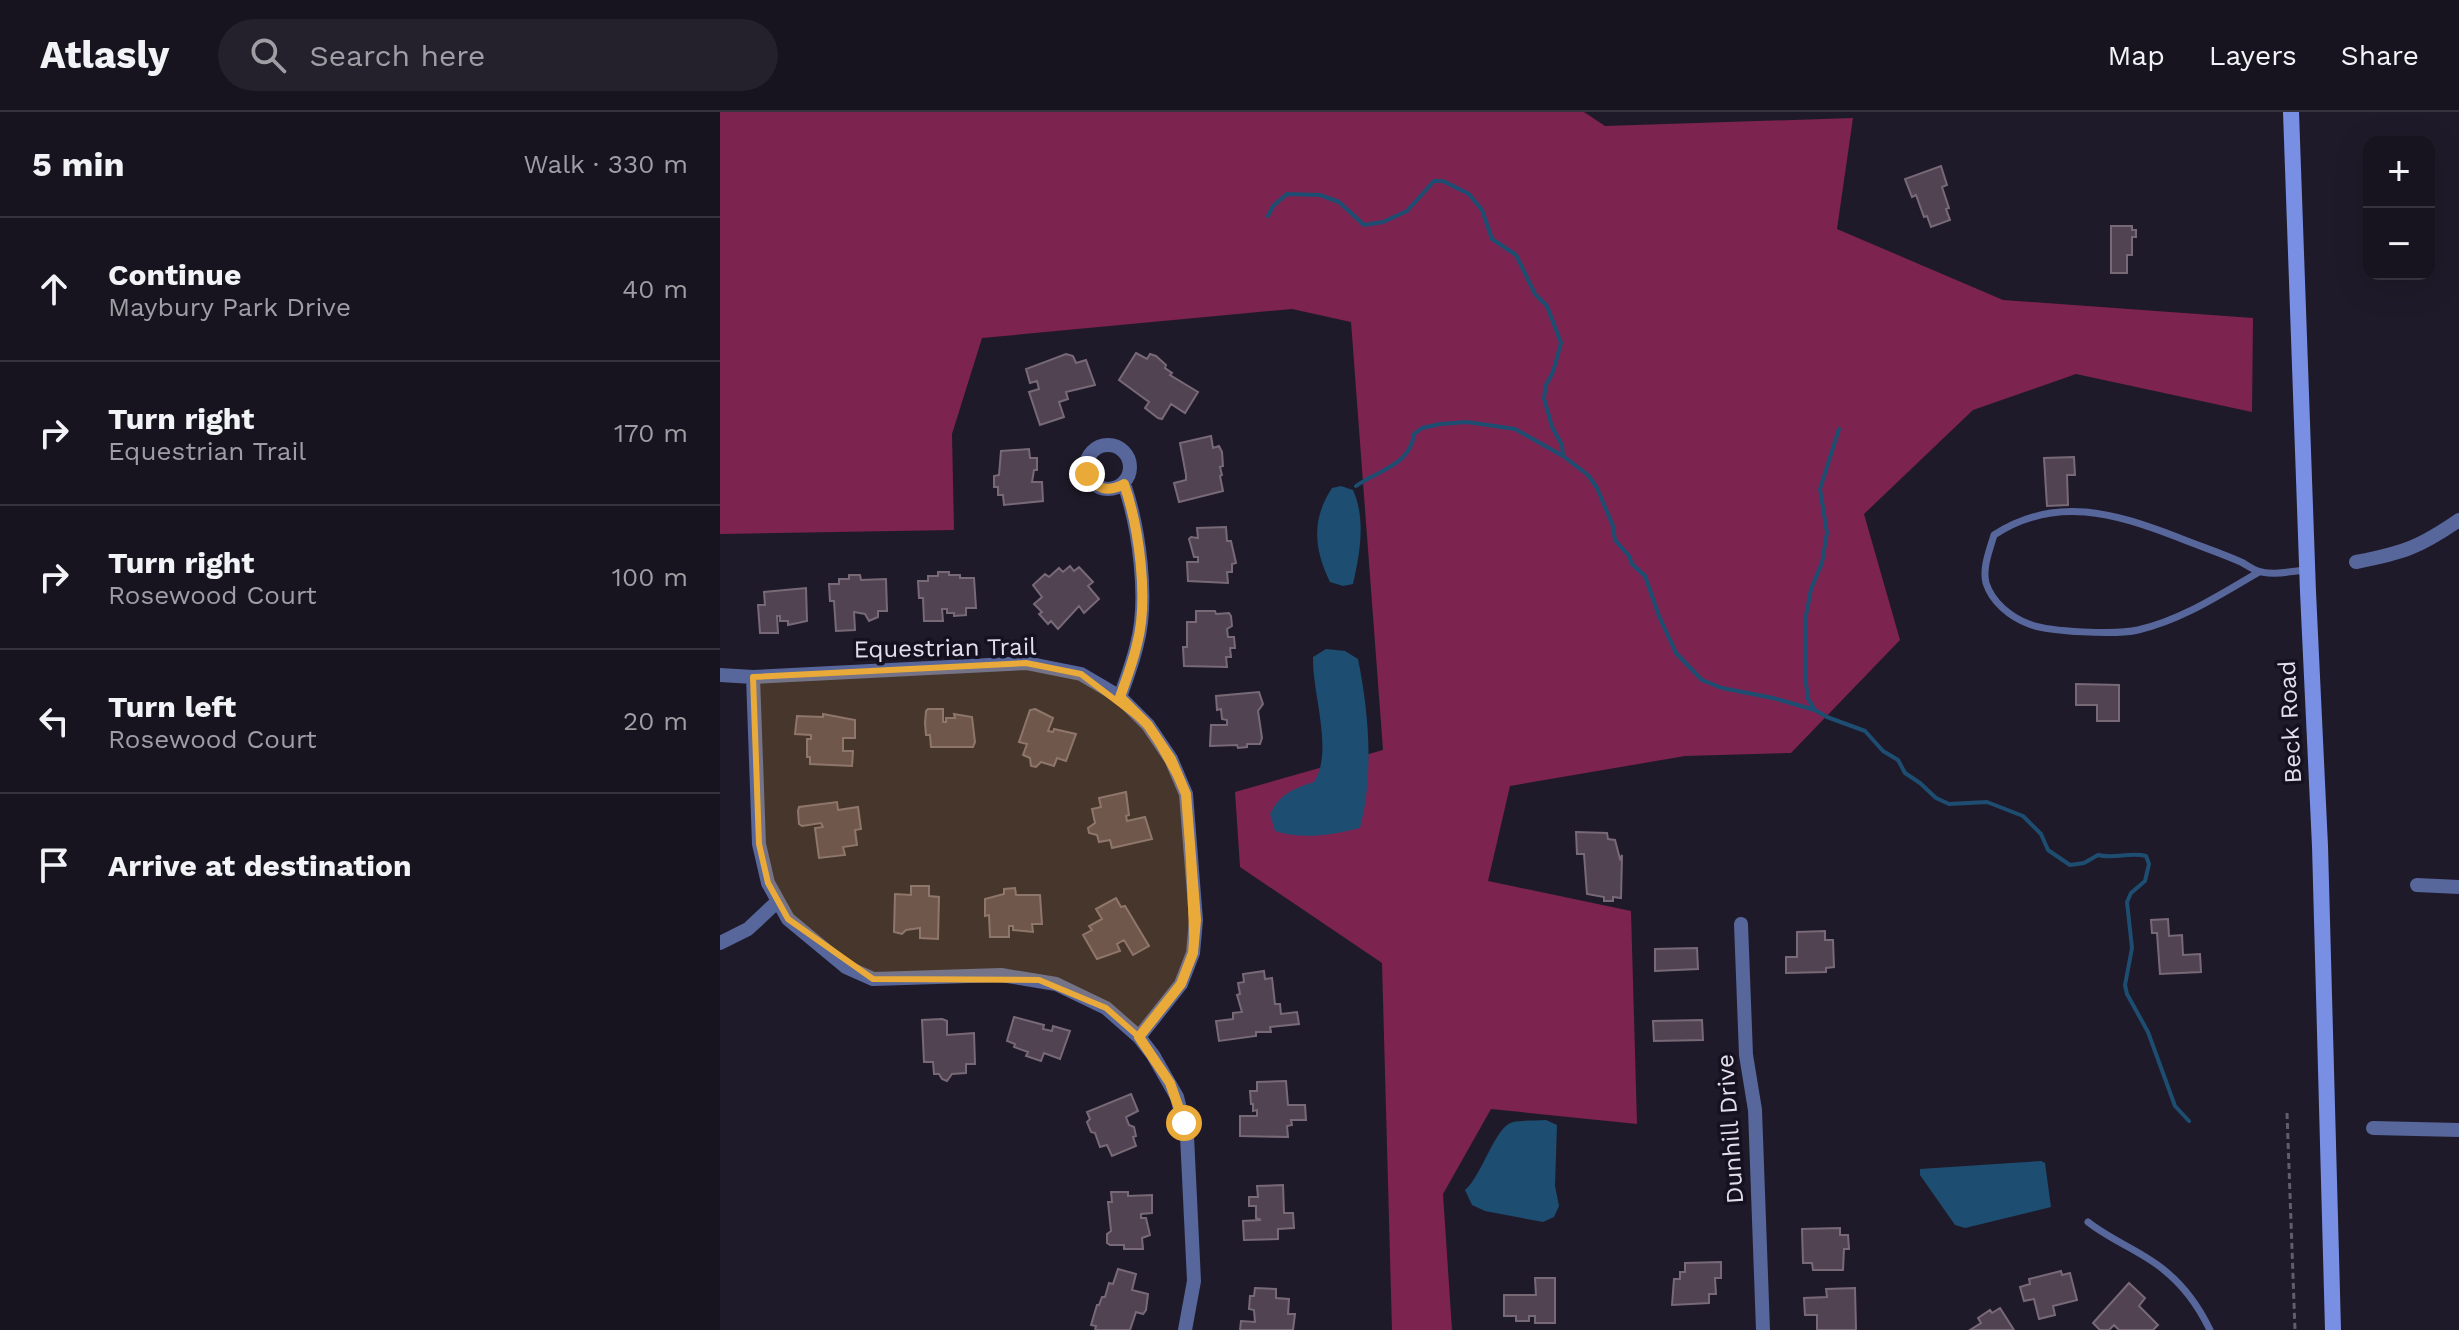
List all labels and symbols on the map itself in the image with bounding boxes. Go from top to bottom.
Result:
route end [1069,456,1105,492]
street label: Equestrian Trail [853,632,1037,664]
street label: Beck Road [2273,660,2307,784]
street label: Dunhill Drive [1711,1053,1749,1205]
route start [1166,1105,1202,1141]

